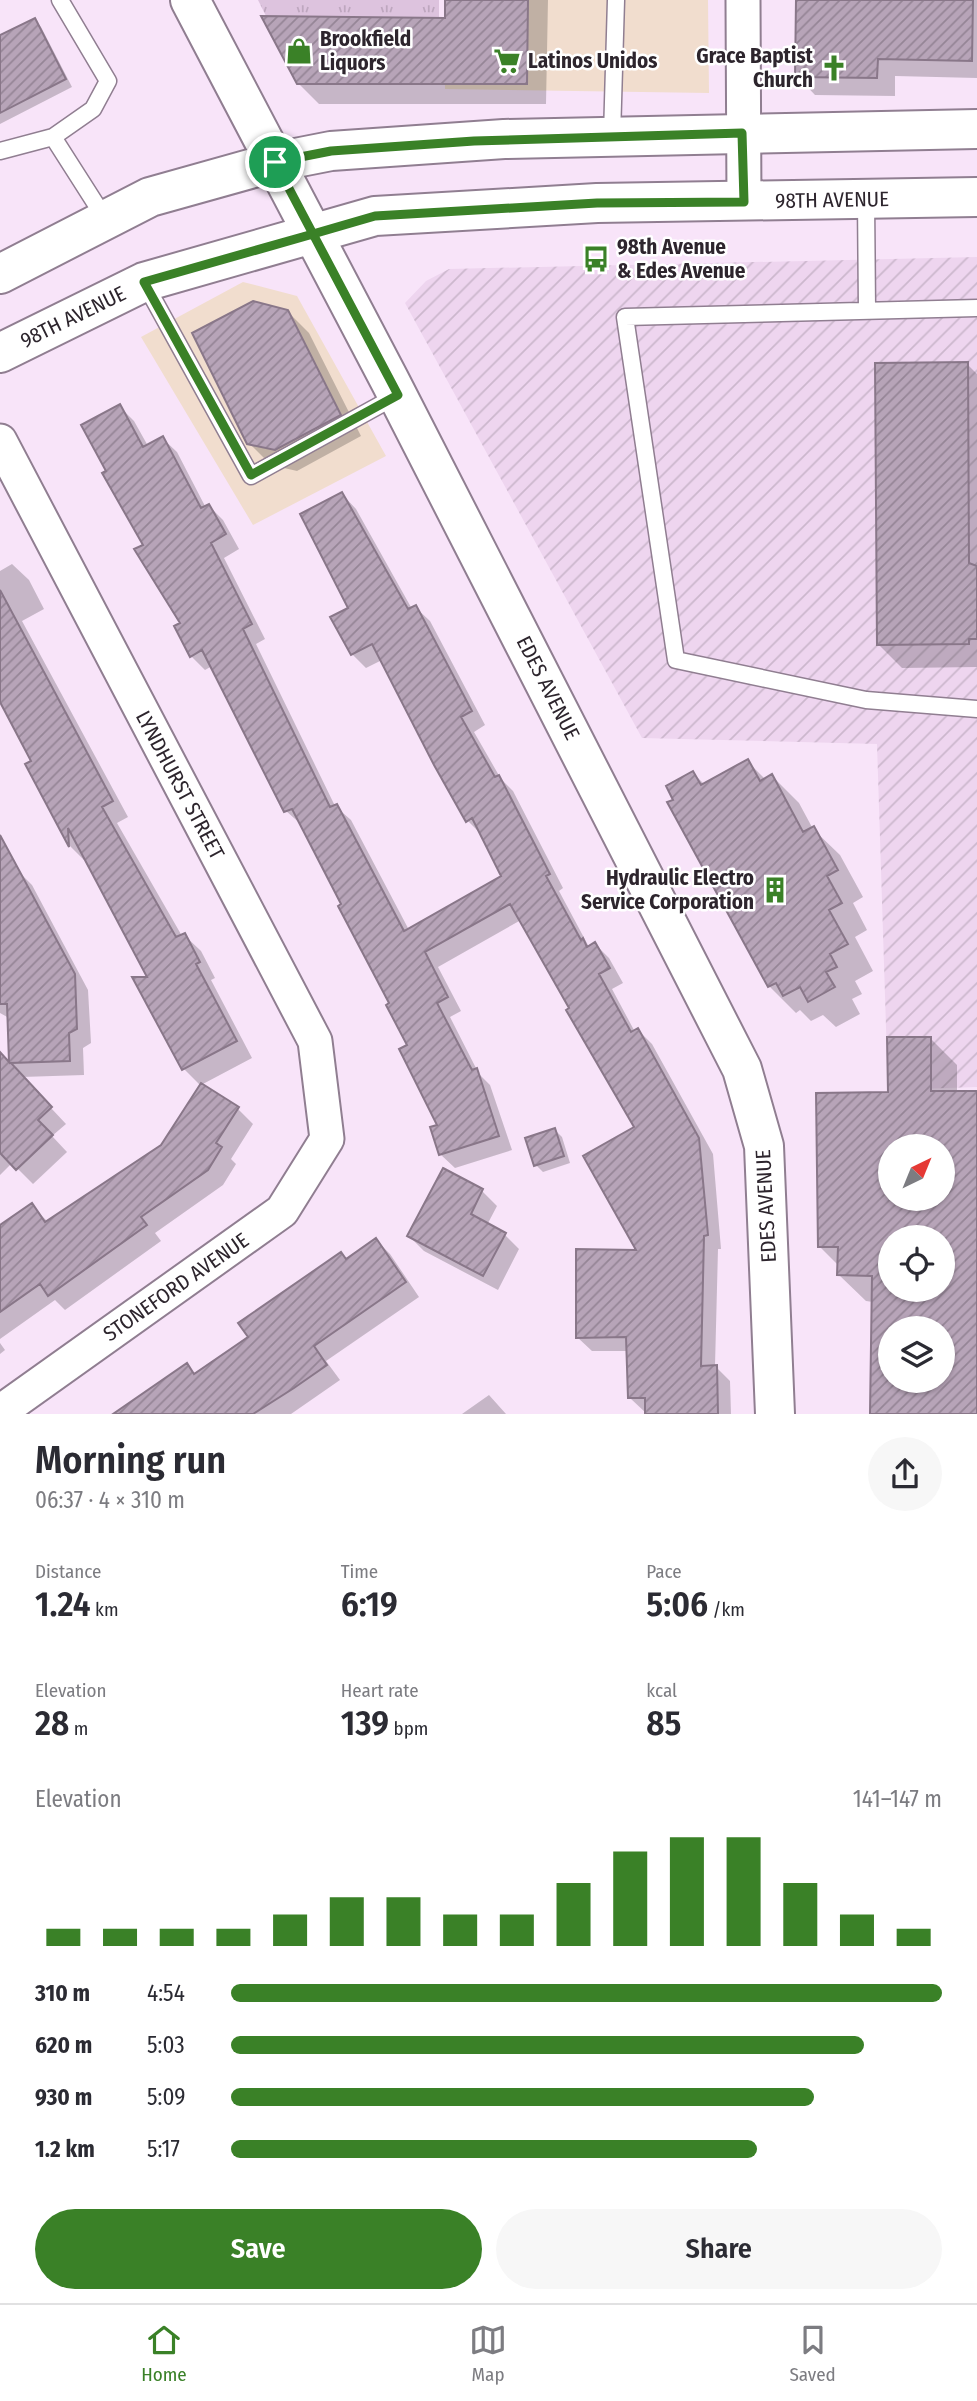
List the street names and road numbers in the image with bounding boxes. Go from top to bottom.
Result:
street label: 98TH AVENUE [775,186,889,214]
street label: 98TH AVENUE [16,280,130,354]
street label: EDES AVENUE [511,632,585,744]
street label: LYNDHURST STREET [130,706,230,864]
street label: EDES AVENUE [750,1149,782,1263]
street label: STONEFORD AVENUE [98,1227,254,1347]

